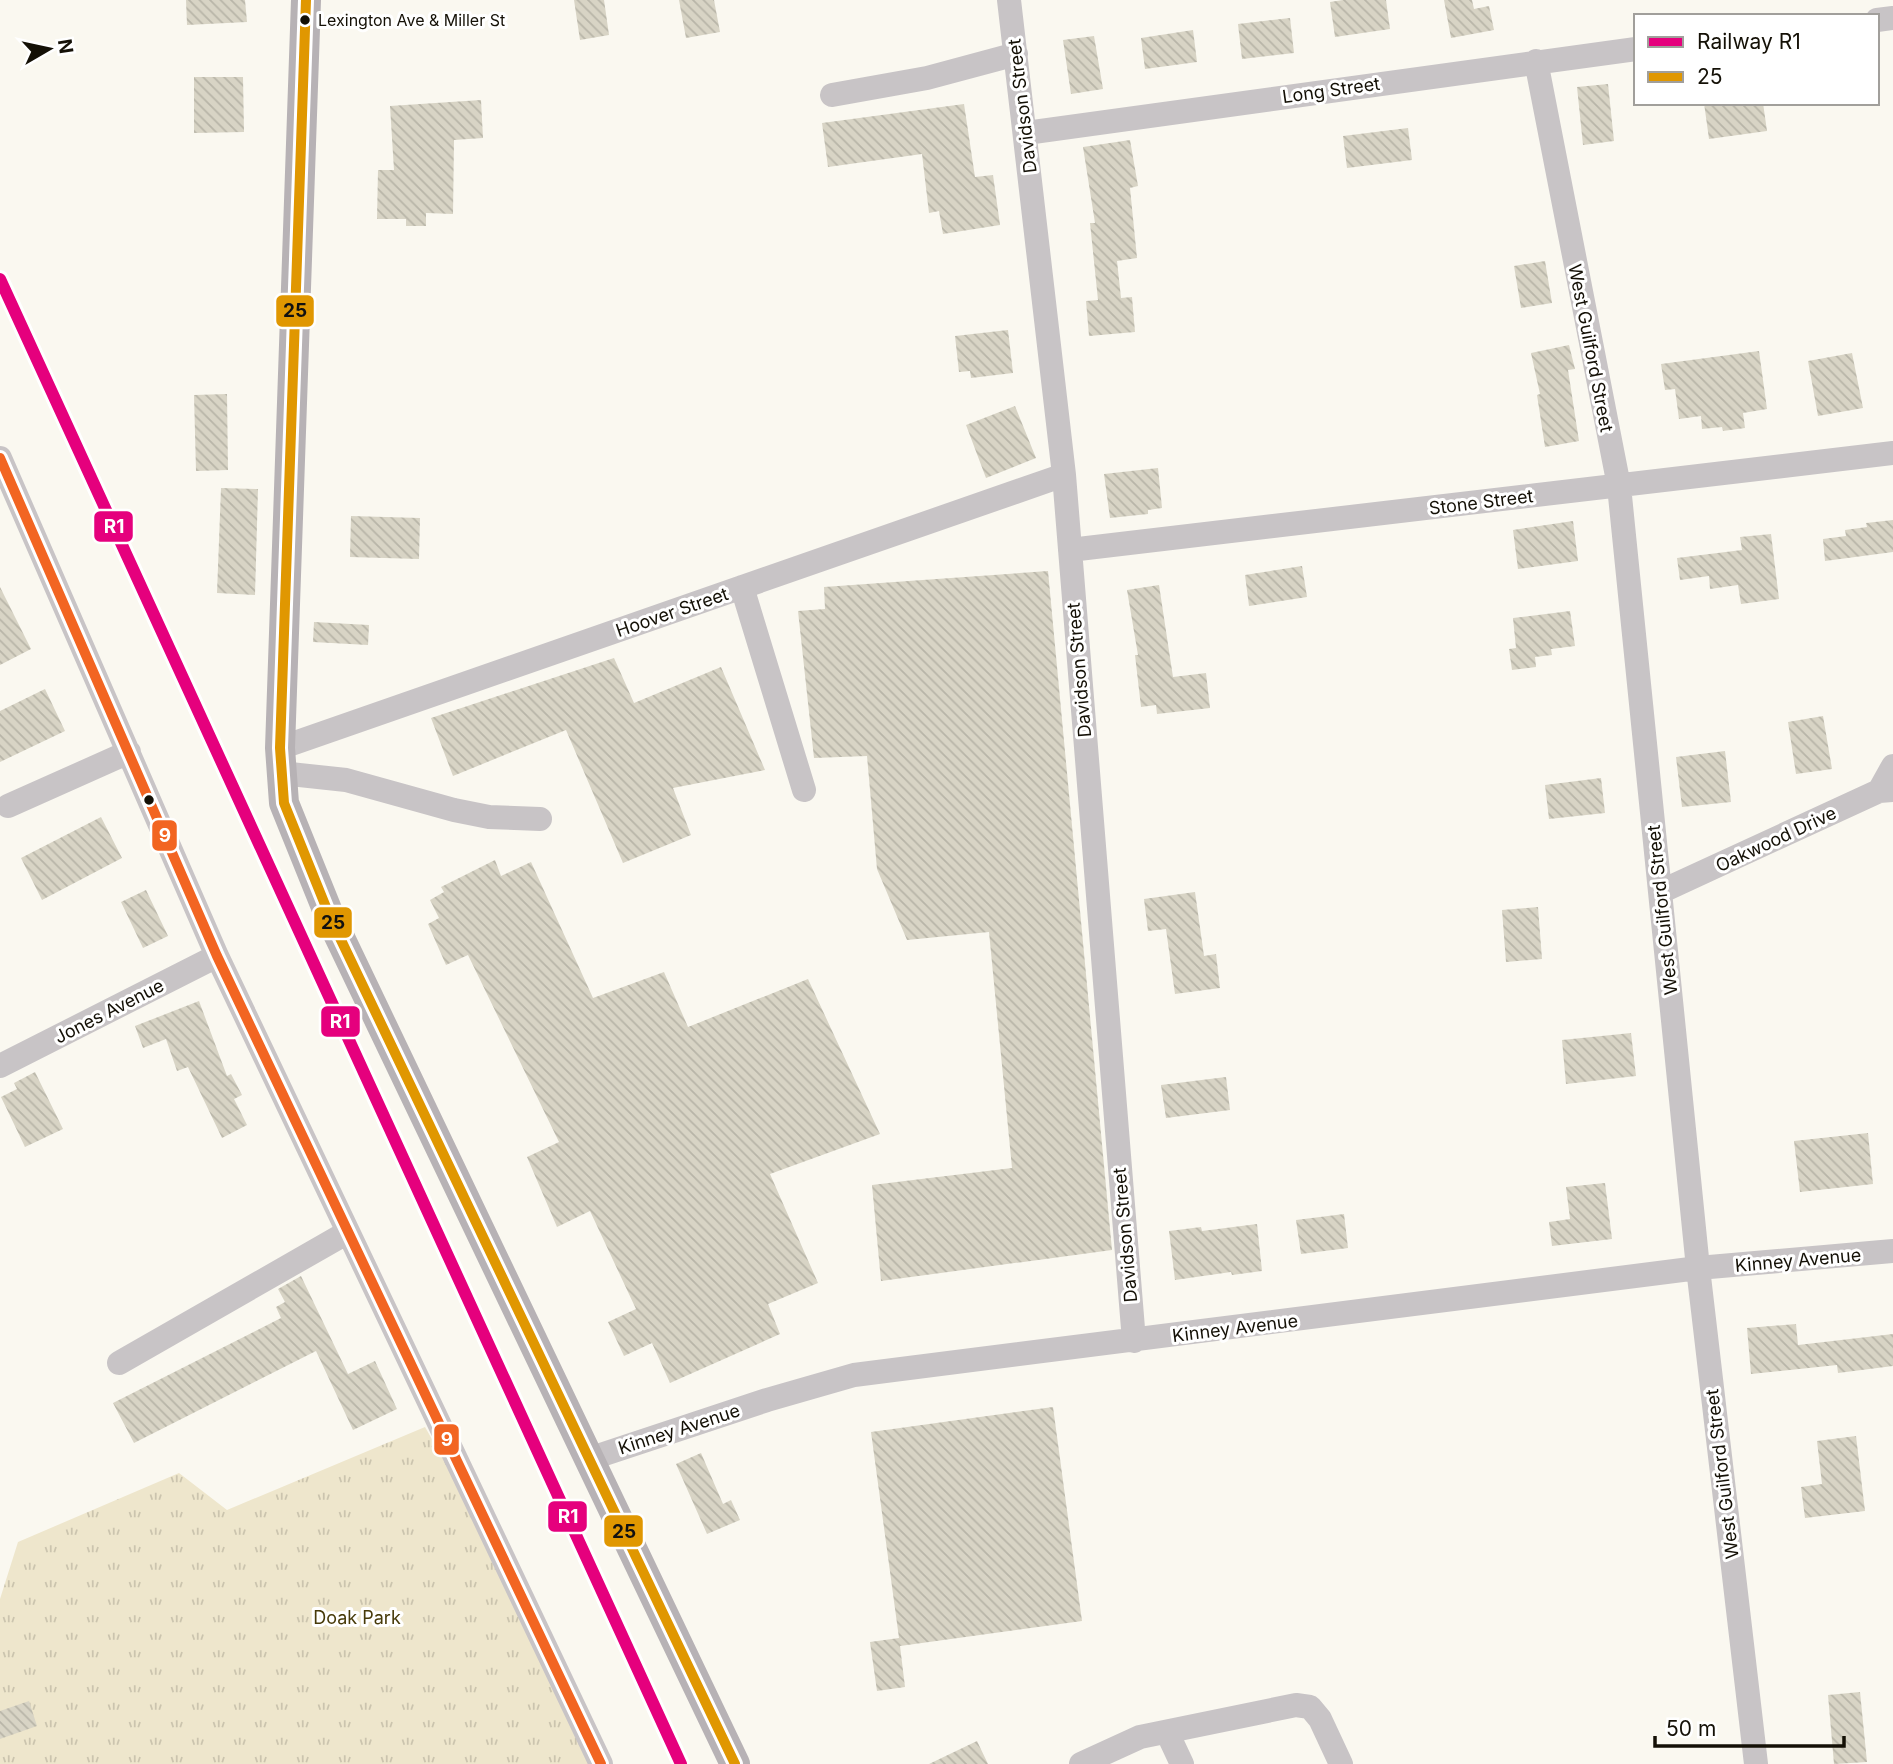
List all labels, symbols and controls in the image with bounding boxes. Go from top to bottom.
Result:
place label: Lexington Ave & Miller St [318,10,505,30]
marker: Lexington Ave & Miller St [298,13,312,27]
north arrow [14,14,84,84]
legend [1634,14,1879,105]
text: Railway R1 [1697,29,1801,54]
text: N [53,37,78,55]
street label: Davidson Street [1003,38,1041,174]
text: 25 [1697,64,1723,89]
street label: Long Street [1281,73,1381,107]
street label: West Guilford Street [1564,262,1618,434]
line badge: 25 [275,294,315,328]
text: 25 [283,299,307,322]
street label: Stone Street [1428,485,1535,519]
line badge: R1 [93,510,134,543]
text: R1 [104,515,124,538]
street label: Hoover Street [613,583,731,641]
street label: Davidson Street [1063,602,1095,738]
unlabelled marker [142,793,156,807]
street label: Oakwood Drive [1712,802,1840,876]
line badge: 9 [151,819,178,852]
text: 9 [159,824,171,847]
street label: West Guilford Street [1643,824,1681,996]
line badge: 25 [313,906,353,939]
text: 25 [321,911,345,934]
street label: Jones Avenue [51,974,167,1048]
line badge: R1 [320,1005,361,1038]
text: R1 [330,1010,350,1033]
street label: Davidson Street [1109,1167,1141,1303]
street label: Kinney Avenue [1734,1244,1862,1276]
street label: Kinney Avenue [1171,1310,1299,1346]
street label: West Guilford Street [1701,1388,1743,1560]
street label: Kinney Avenue [616,1399,742,1459]
line badge: 9 [433,1423,460,1456]
text: 9 [441,1428,453,1451]
line badge: R1 [547,1500,588,1533]
text: R1 [558,1505,578,1528]
line badge: 25 [603,1514,644,1548]
text: 25 [612,1520,636,1543]
park label: Doak Park [313,1607,401,1628]
scale bar [1655,1704,1844,1748]
text: 50 m [1666,1716,1716,1741]

